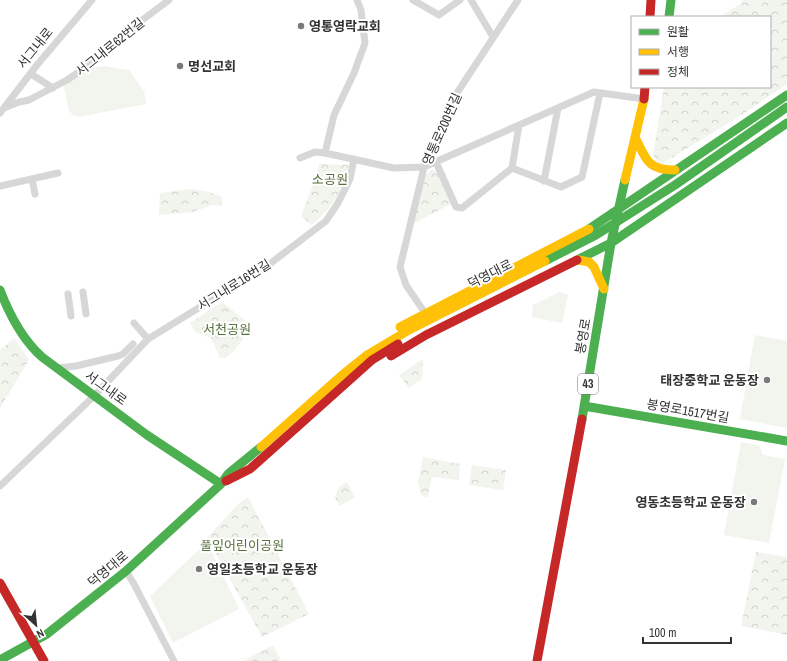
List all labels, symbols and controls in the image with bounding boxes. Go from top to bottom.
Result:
street label: 서그내로62번길 [72,14,148,80]
legend [631,16,771,88]
place label: 영통영락교회 [309,18,381,35]
marker: 영통영락교회 [296,21,306,31]
street label: 서그내로 [13,24,57,72]
text: 원활 [667,24,689,40]
text: 서행 [667,44,689,60]
place label: 명선교회 [188,58,236,75]
marker: 명선교회 [175,61,185,71]
text: 정체 [667,64,689,80]
street label: 영통로200번길 [418,90,466,168]
park label: 소공원 [312,171,348,188]
street label: 서그내로16번길 [194,256,274,314]
street label: 덕영대로 [465,256,515,292]
street label: 봉영로 [572,317,594,355]
park label: 서천공원 [203,321,251,338]
street label: 서그내로 [82,367,130,409]
place label: 태장중학교 운동장 [660,372,759,389]
road number: 43 [578,374,598,394]
marker: 태장중학교 운동장 [762,375,772,385]
street label: 봉영로1517번길 [645,395,731,427]
place label: 영동초등학교 운동장 [635,494,746,511]
marker: 영동초등학교 운동장 [749,497,759,507]
park label: 풀잎어린이공원 [200,537,284,554]
street label: 덕영대로 [84,547,132,591]
place label: 영일초등학교 운동장 [207,561,318,578]
marker: 영일초등학교 운동장 [194,564,204,574]
north arrow [16,605,56,645]
scale bar [643,619,731,645]
text: 100 m [649,625,676,641]
text: N [34,626,47,642]

